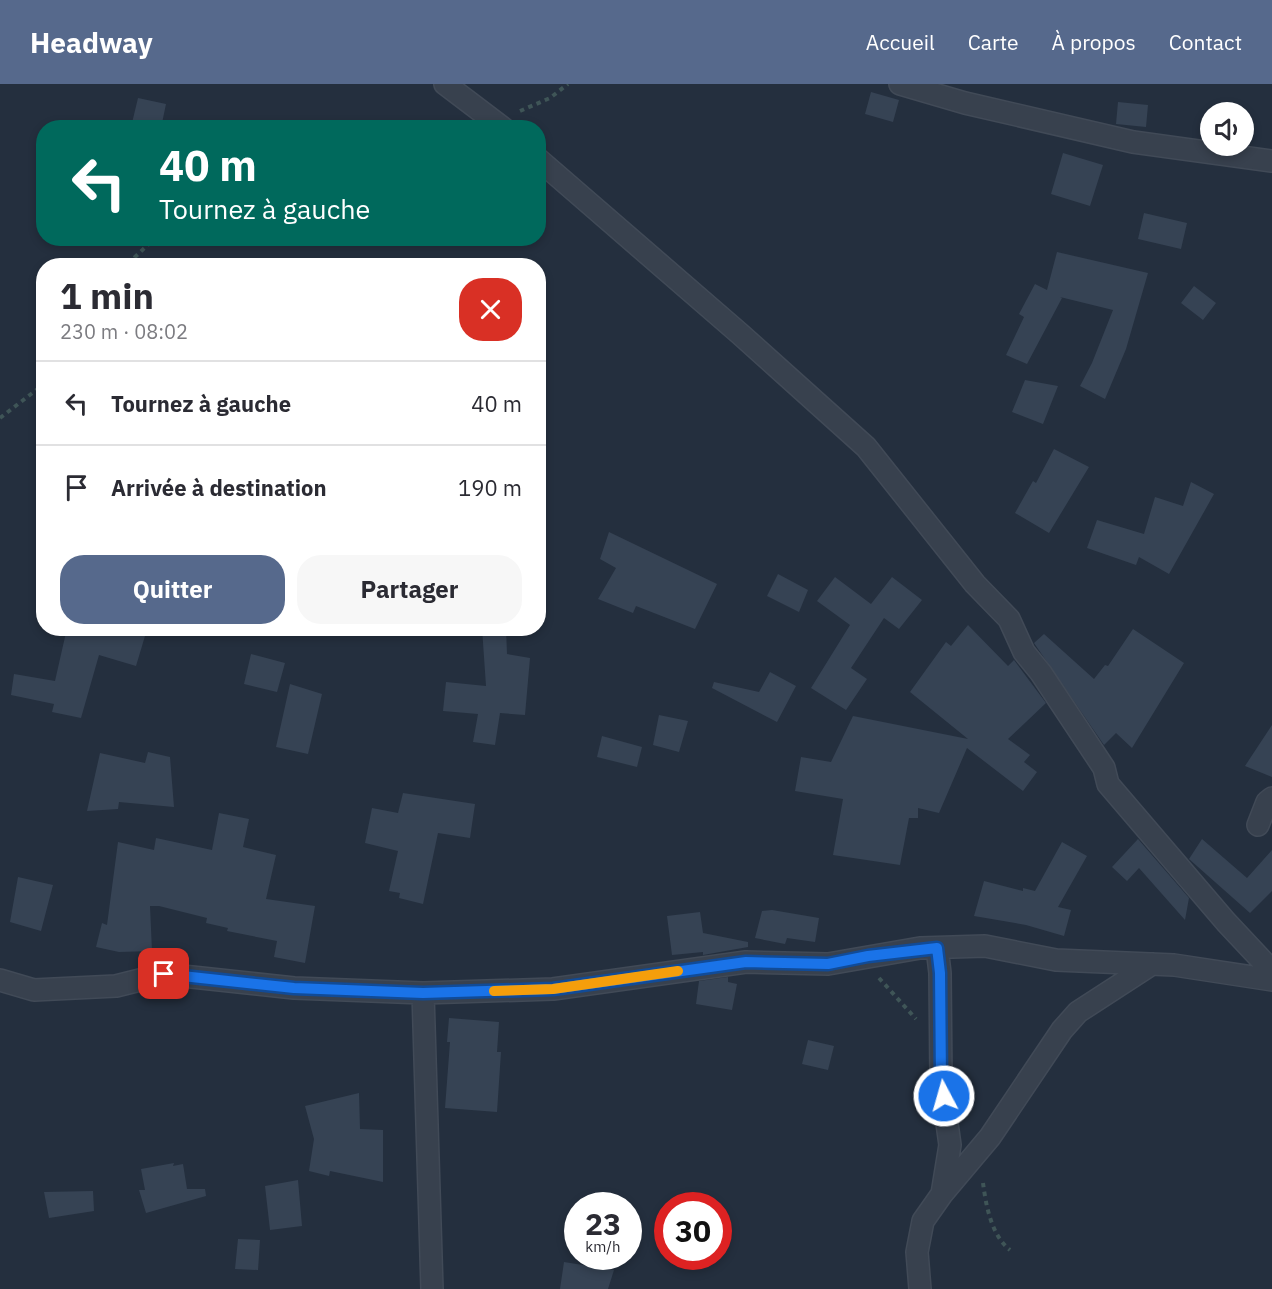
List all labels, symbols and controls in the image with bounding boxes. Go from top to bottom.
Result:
text: Headway [30,24,153,61]
text: Accueil [866,28,935,56]
text: Carte [968,28,1019,56]
text: À propos [1052,28,1136,56]
text: Contact [1169,28,1242,56]
map controls [1200,102,1254,156]
button: sound [1200,102,1254,156]
text: 40 m [159,138,257,193]
icon: left [60,144,138,222]
text: Tournez à gauche [159,191,370,226]
text: 1 min [60,272,154,319]
button: close [459,278,522,341]
text: 230 m · 08:02 [60,318,188,345]
icon: left [60,387,93,420]
text: Tournez à gauche [111,389,291,418]
text: 40 m [471,389,522,418]
icon: arrive [60,471,93,504]
text: Arrivée à destination [111,473,327,502]
text: 190 m [458,473,522,502]
button: Quitter [60,555,285,624]
button: Partager [297,555,522,624]
pin [138,948,189,999]
icon: arrive [147,957,180,990]
position arrow [912,1064,976,1128]
speed limit sign: 30 [654,1192,732,1270]
text: 23 [585,1204,621,1243]
text: km/h [585,1237,621,1256]

